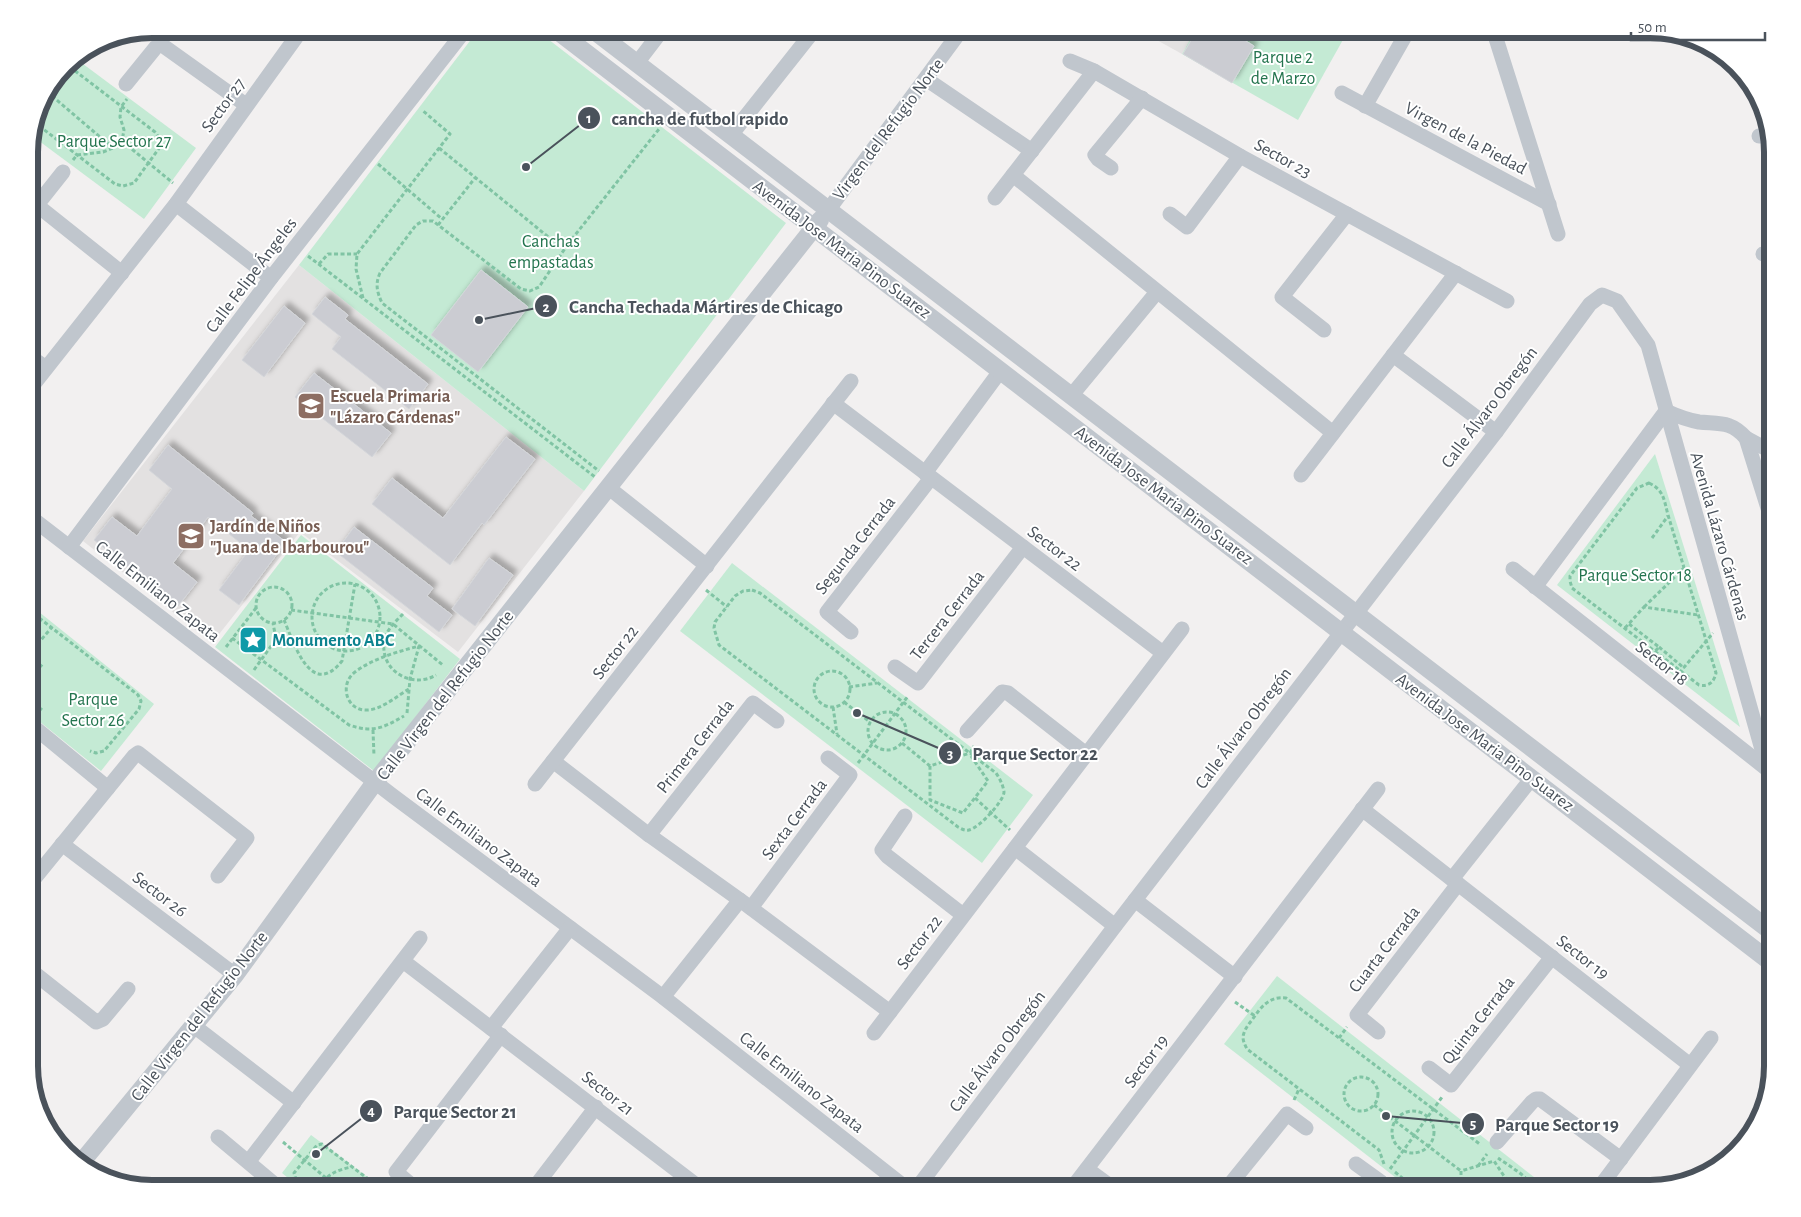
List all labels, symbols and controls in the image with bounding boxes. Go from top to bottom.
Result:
scale bar [1631,10,1765,42]
text: 50 m [1638,20,1667,35]
park label: Parque 2 de Marzo [1251,49,1315,88]
street label: Virgen del Refugio Norte [830,55,948,204]
street label: Sector 27 [198,75,249,136]
street label: Virgen de la Piedad [1402,99,1529,179]
callout: cancha de futbol rapido [576,101,798,135]
text: cancha de futbol rapido [612,110,788,129]
text: 1 [586,111,592,126]
park label: Parque Sector 27 [57,133,171,151]
street label: Sector 23 [1251,136,1314,182]
street label: Avenida Jose Maria Pino Suarez [749,177,934,322]
street label: Calle Felipe Ángeles [201,213,301,336]
park label: Canchas empastadas [508,233,594,272]
callout: Cancha Techada Mártires de Chicago [534,289,853,323]
text: Cancha Techada Mártires de Chicago [569,298,843,317]
text: 2 [542,300,550,315]
street label: Calle Álvaro Obregón [1436,342,1541,472]
place label: Escuela Primaria "Lázaro Cárdenas" [330,388,460,427]
school or university icon: Escuela Primaria "Lázaro Cárdenas" [296,391,326,421]
street label: Avenida Jose Maria Pino Suarez [1071,423,1256,568]
street label: Avenida Lázaro Cárdenas [1686,450,1752,622]
street label: Segunda Cerrada [812,493,899,598]
place label: Jardín de Niños "Juana de Ibarbourou" [210,518,369,557]
school or university icon: Jardín de Niños "Juana de Ibarbourou" [176,521,206,551]
street label: Sector 22 [1024,523,1085,575]
street label: Calle Emiliano Zapata [92,538,223,646]
street label: Tercera Cerrada [907,567,988,664]
park label: Parque Sector 18 [1578,567,1692,585]
street label: Calle Virgen del Refugio Norte [374,607,518,784]
street label: Sector 22 [589,622,642,683]
place icon: Monumento ABC [238,625,268,655]
place label: Monumento ABC [272,632,395,650]
street label: Sector 18 [1632,638,1691,690]
street label: Calle Álvaro Obregón [1190,663,1295,793]
street label: Avenida Jose Maria Pino Suarez [1392,670,1577,815]
park label: Parque Sector 26 [62,691,124,730]
street label: Primera Cerrada [654,696,738,797]
callout: Parque Sector 22 [937,736,1108,770]
text: Parque Sector 22 [972,745,1098,764]
text: 3 [947,747,953,762]
street label: Sexta Cerrada [759,776,831,863]
street label: Calle Emiliano Zapata [412,785,545,891]
street label: Sector 26 [129,869,190,921]
street label: Cuarta Cerrada [1346,903,1424,996]
street label: Sector 22 [894,912,946,973]
street label: Calle Virgen del Refugio Norte [128,928,272,1105]
street label: Sector 19 [1553,932,1612,984]
street label: Quinta Cerrada [1439,973,1519,1068]
street label: Calle Álvaro Obregón [944,986,1049,1116]
street label: Calle Emiliano Zapata [736,1029,867,1137]
street label: Sector 19 [1121,1032,1172,1091]
street label: Sector 21 [578,1068,637,1120]
callout: Parque Sector 21 [358,1094,527,1128]
text: Parque Sector 21 [393,1103,517,1122]
text: 4 [367,1104,375,1119]
callout: Parque Sector 19 [1460,1107,1629,1141]
text: Parque Sector 19 [1495,1116,1619,1135]
text: 5 [1470,1117,1476,1132]

